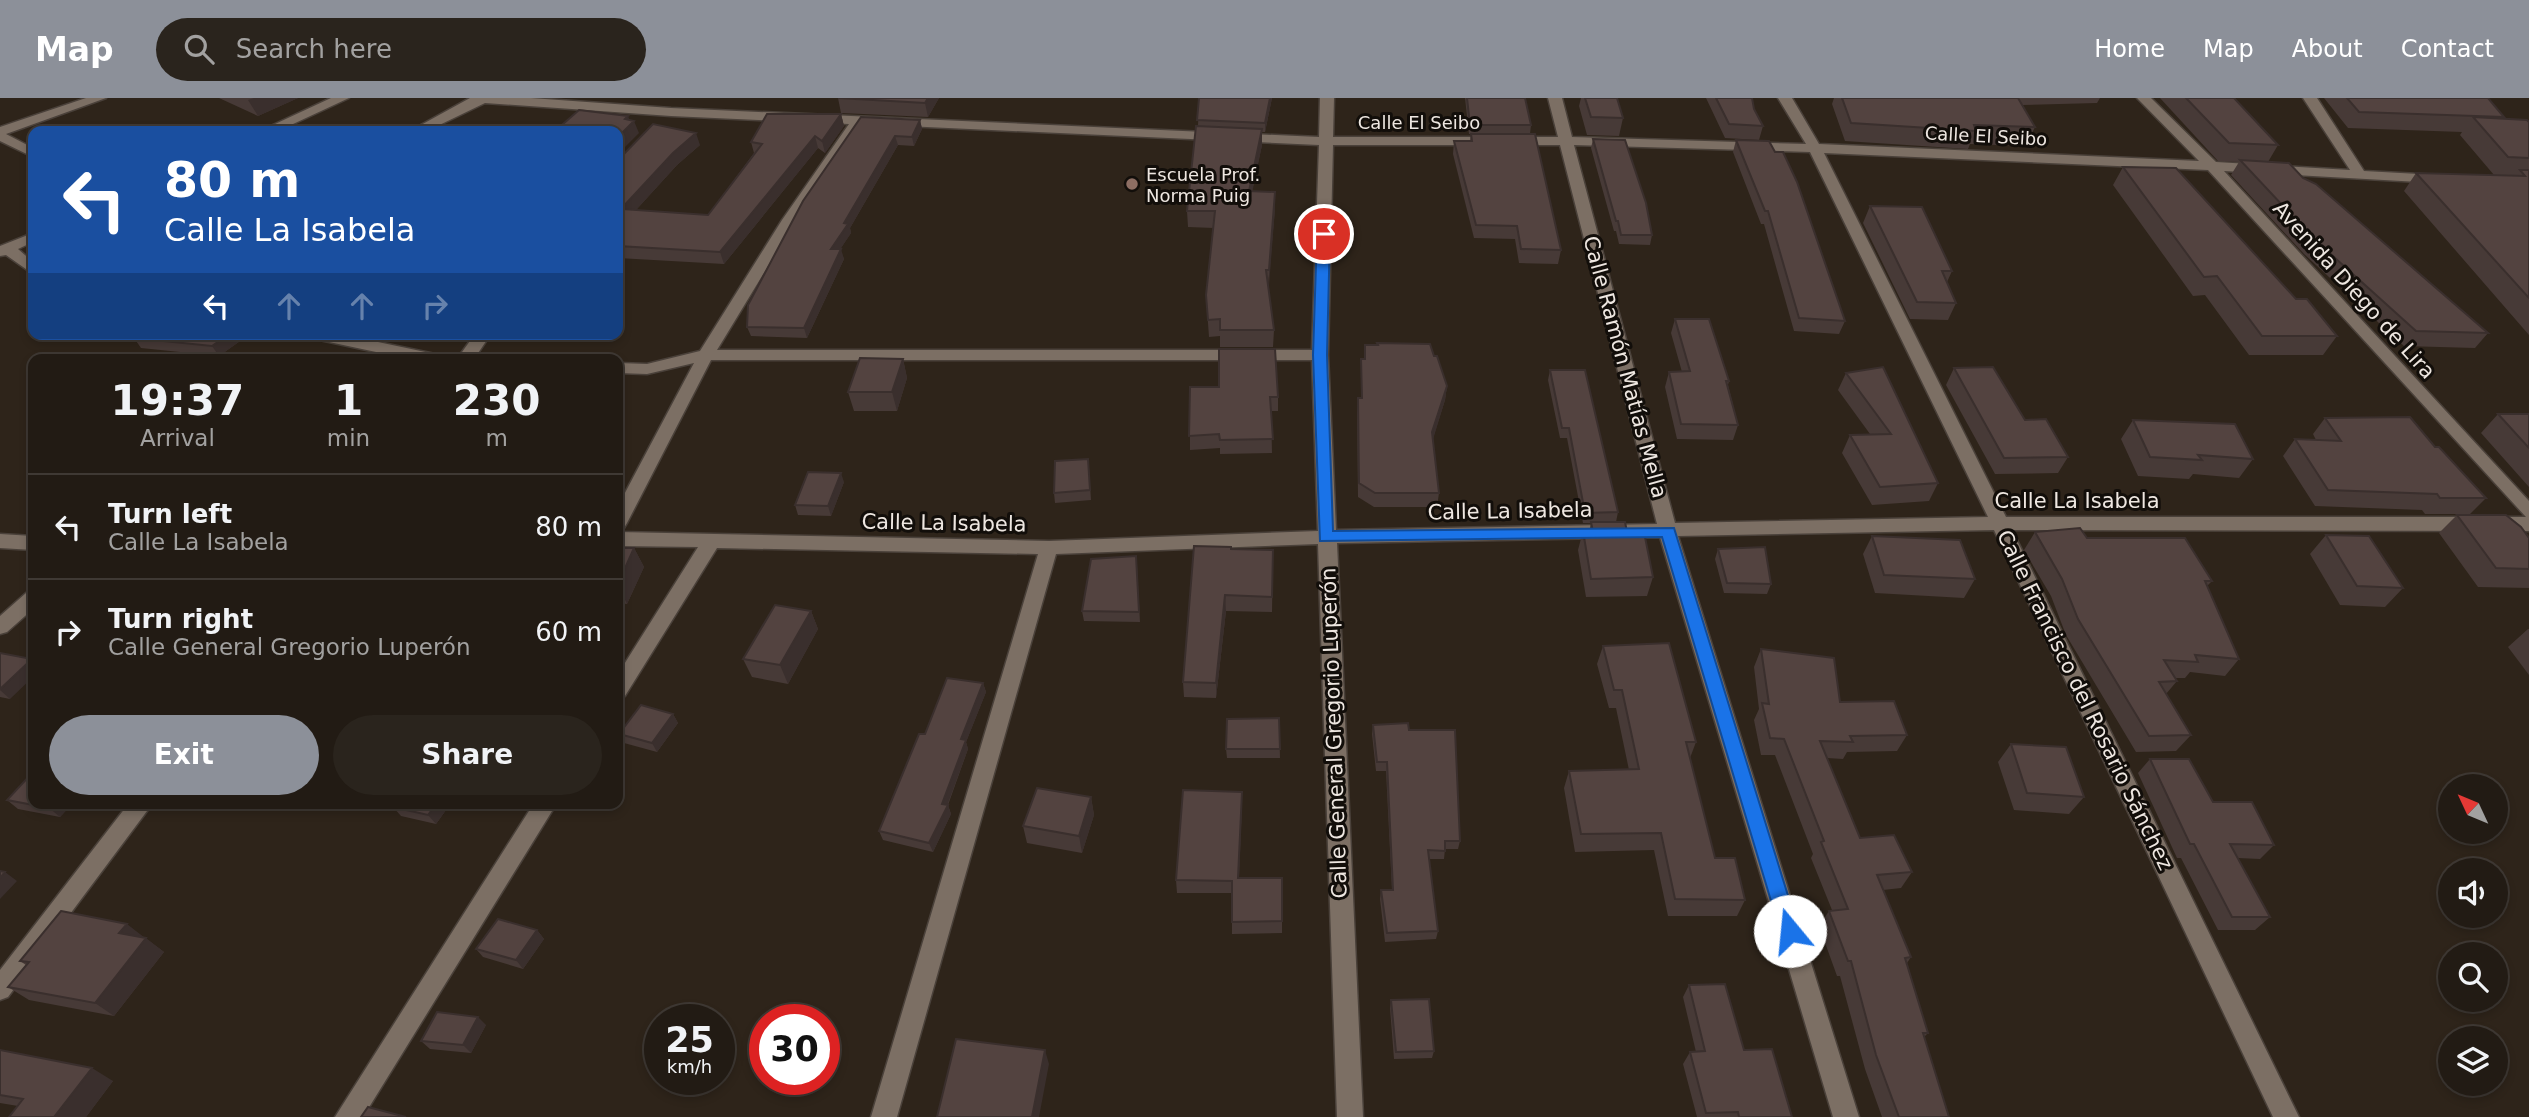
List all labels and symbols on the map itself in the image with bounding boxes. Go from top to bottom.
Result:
street label: Calle El Seibo [1358,112,1480,133]
street label: Calle El Seibo [1924,122,2048,150]
place label: Escuela Prof. Norma Puig [1146,164,1260,206]
marker: Escuela Prof. Norma Puig [1124,176,1140,192]
street label: Avenida Diego de Lira [2268,196,2440,384]
pin [1294,204,1354,264]
street label: Calle Ramón Matías Mella [1578,233,1672,501]
street label: Calle La Isabela [1995,489,2160,513]
street label: Calle La Isabela [1427,498,1593,524]
street label: Calle La Isabela [861,510,1027,536]
street label: Calle Francisco del Rosario Sánchez [1992,526,2178,874]
street label: Calle General Gregorio Luperón [1316,567,1352,899]
north arrow [2438,774,2508,844]
position arrow [1753,894,1827,968]
speed limit sign: 30 [749,1004,840,1095]

